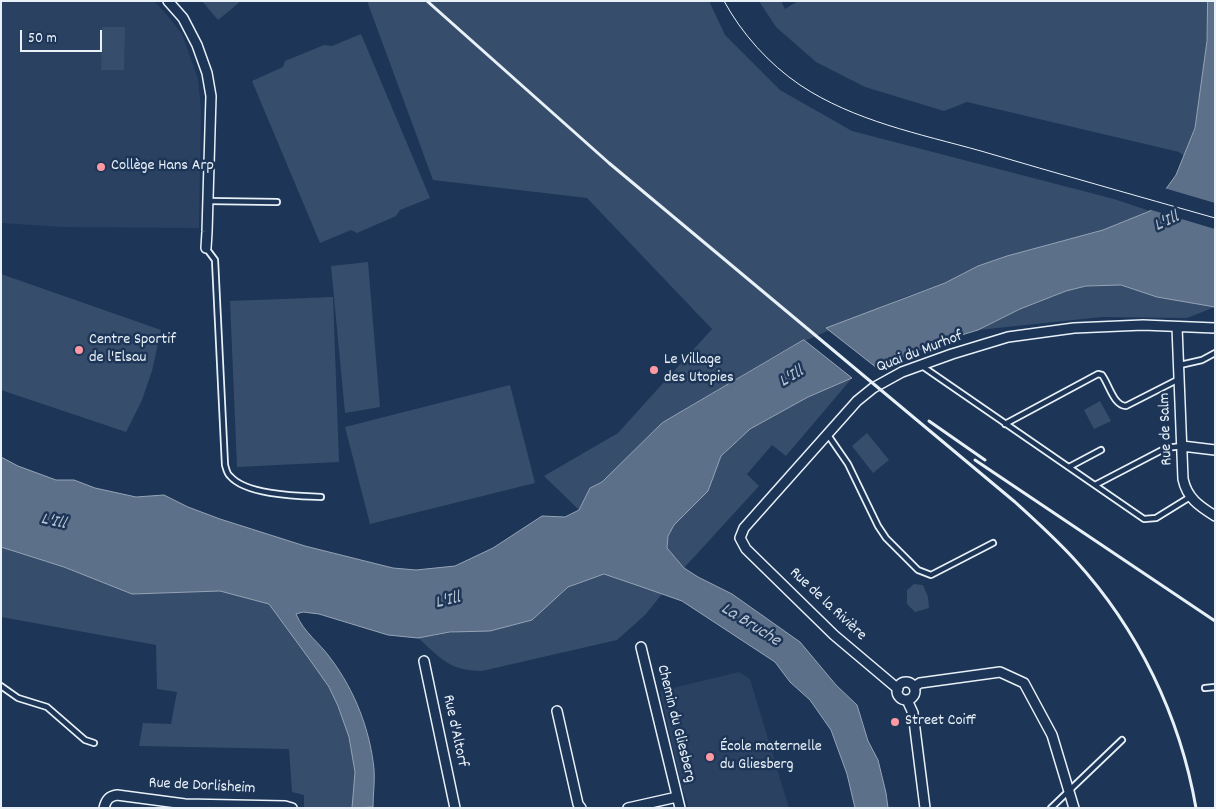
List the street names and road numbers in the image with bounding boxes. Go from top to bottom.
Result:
street label: Quai du Murhof [874,328,966,378]
street label: Rue de Salm [1156,392,1178,466]
street label: Rue de la Rivière [784,564,870,646]
street label: Chemin du Gliesberg [651,663,699,785]
street label: Rue d'Altorf [437,693,471,769]
street label: Rue de Dorlisheim [148,775,256,799]

